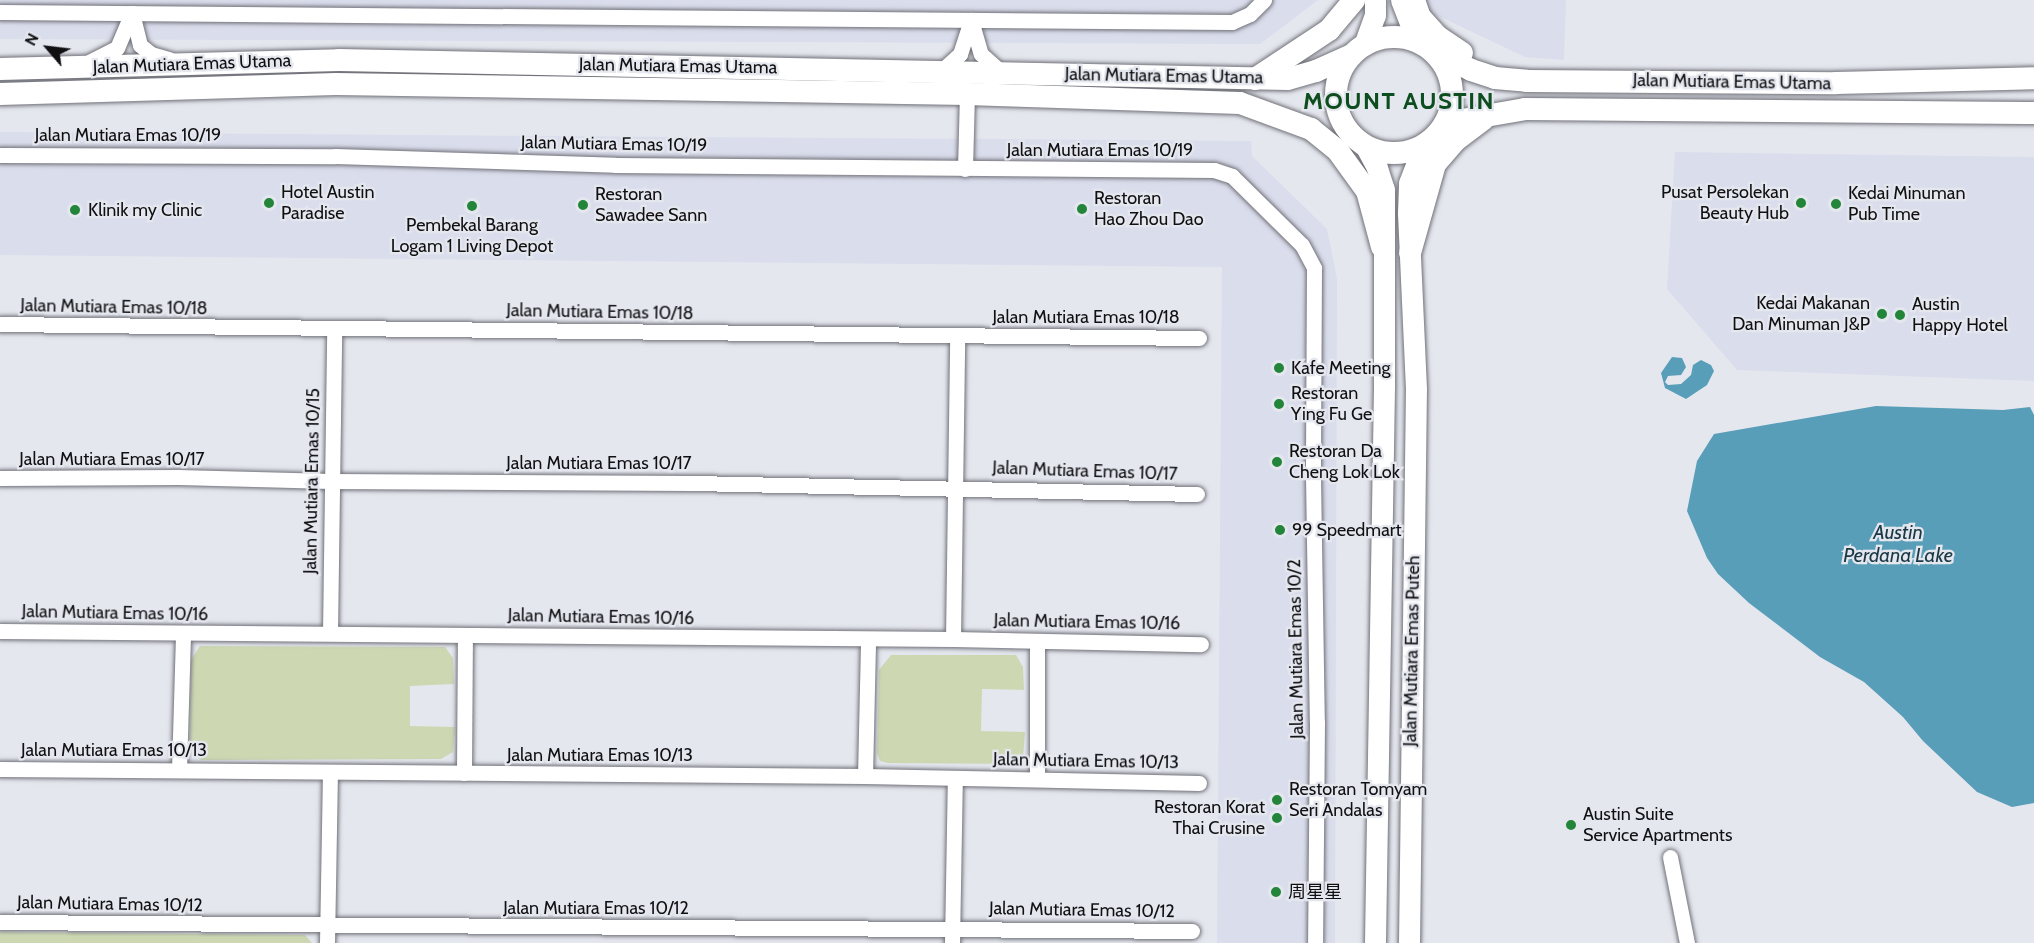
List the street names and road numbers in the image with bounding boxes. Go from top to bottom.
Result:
street label: Jalan Mutiara Emas Utama [92,50,292,78]
street label: Jalan Mutiara Emas Utama [579,53,777,79]
street label: Jalan Mutiara Emas Utama [1065,63,1263,89]
street label: Jalan Mutiara Emas Utama [1633,69,1831,95]
street label: Jalan Mutiara Emas 10/19 [35,124,221,146]
street label: Jalan Mutiara Emas 10/19 [521,132,707,156]
street label: Jalan Mutiara Emas 10/19 [1007,139,1193,161]
street label: Jalan Mutiara Emas 10/18 [20,295,208,319]
street label: Jalan Mutiara Emas 10/18 [506,300,694,324]
street label: Jalan Mutiara Emas 10/18 [992,306,1180,328]
street label: Jalan Mutiara Emas 10/15 [300,388,324,574]
street label: Jalan Mutiara Emas 10/17 [19,448,205,470]
street label: Jalan Mutiara Emas 10/17 [506,452,692,474]
street label: Jalan Mutiara Emas 10/17 [992,457,1178,485]
street label: Jalan Mutiara Emas Puteh [1400,555,1424,747]
street label: Jalan Mutiara Emas 10/2 [1284,559,1308,739]
street label: Jalan Mutiara Emas 10/16 [22,601,208,625]
street label: Jalan Mutiara Emas 10/16 [508,605,694,629]
street label: Jalan Mutiara Emas 10/16 [994,610,1180,634]
street label: Jalan Mutiara Emas 10/13 [21,739,207,761]
street label: Jalan Mutiara Emas 10/13 [507,744,693,766]
street label: Jalan Mutiara Emas 10/13 [993,749,1179,773]
street label: Jalan Mutiara Emas 10/12 [17,892,203,916]
street label: Jalan Mutiara Emas 10/12 [503,897,689,919]
street label: Jalan Mutiara Emas 10/12 [989,898,1175,922]

